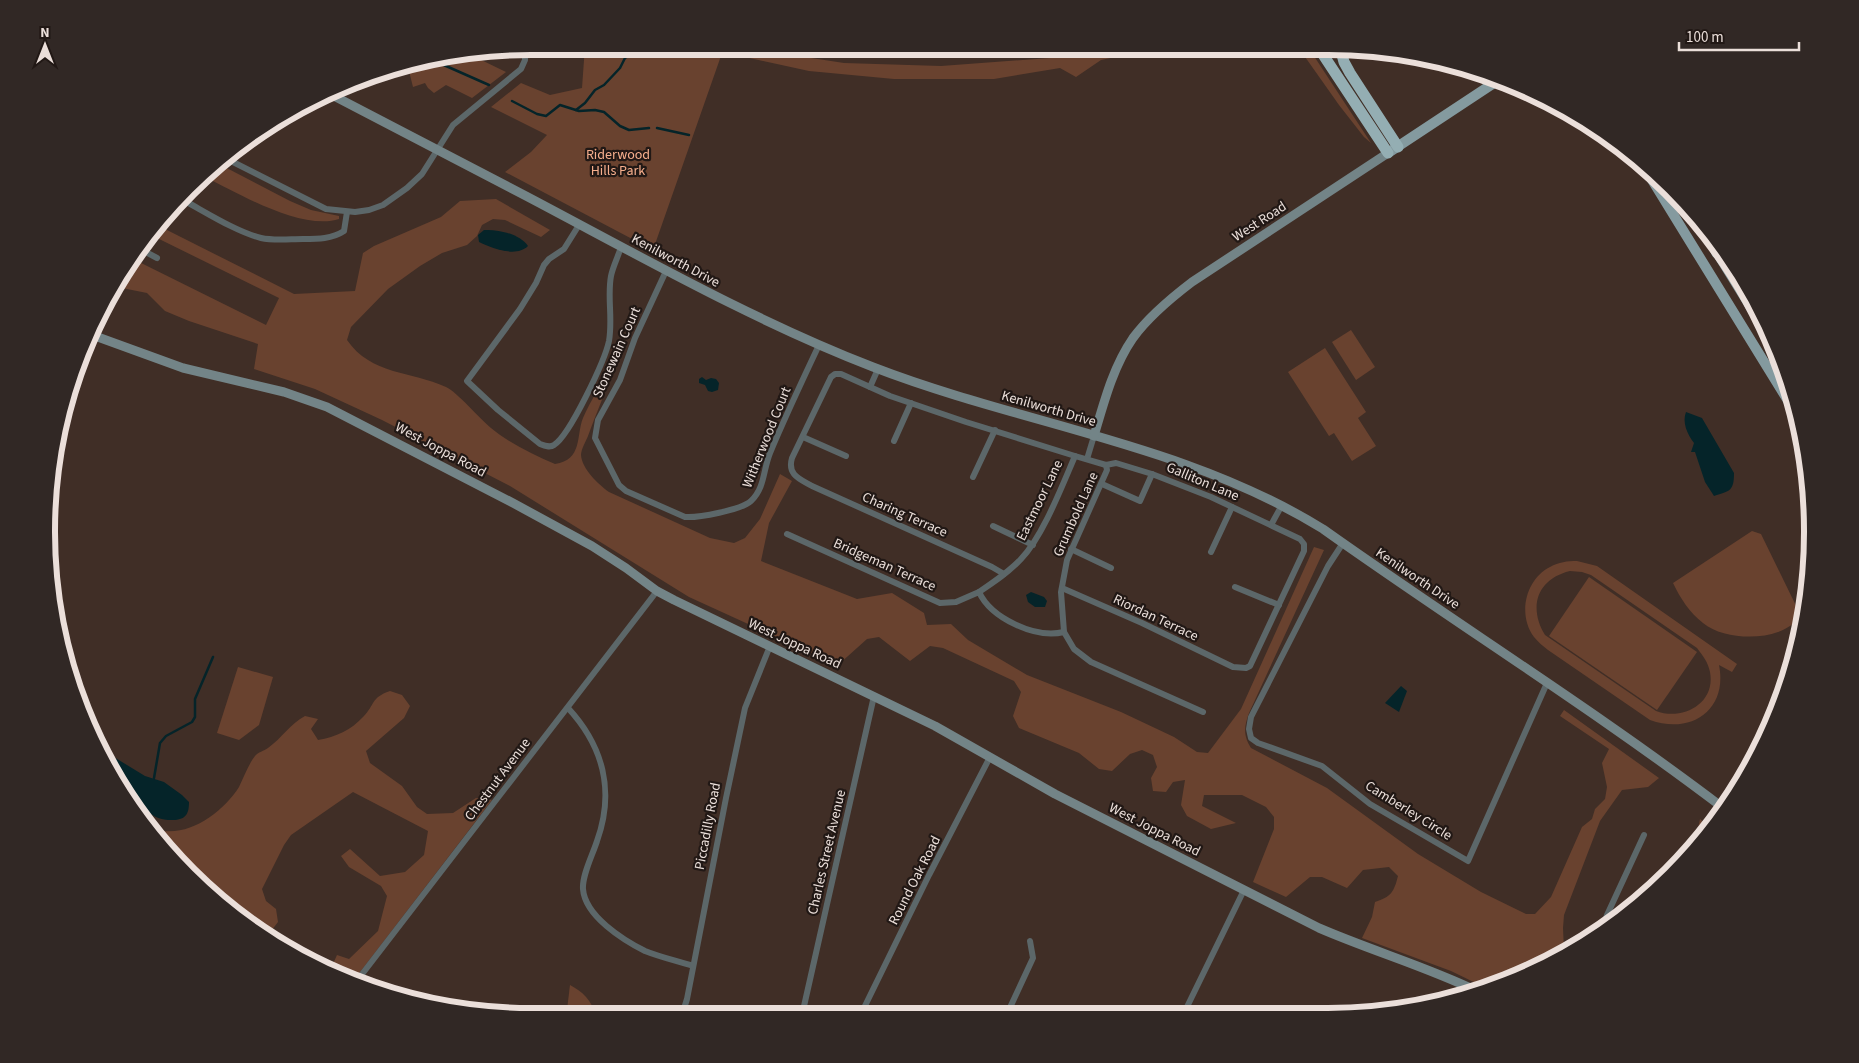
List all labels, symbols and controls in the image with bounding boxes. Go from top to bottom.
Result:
north arrow [20,20,70,70]
scale bar [1679,20,1799,52]
text: N [40,23,50,43]
text: 100 m [1686,27,1724,48]
park label: Riderwood Hills Park [586,145,650,181]
street label: West Road [1228,197,1291,247]
street label: Kenilworth Drive [628,229,723,293]
street label: Stonewain Court [588,304,646,401]
street label: Witherwood Court [738,384,796,491]
street label: Kenilworth Drive [999,386,1098,432]
street label: West Joppa Road [391,417,490,482]
street label: Eastmoor Lane [1012,457,1068,544]
street label: Galliton Lane [1163,458,1242,506]
street label: Grumbold Lane [1048,469,1104,560]
street label: Charing Terrace [859,487,950,543]
street label: Bridgeman Terrace [830,533,939,596]
street label: Kenilworth Drive [1371,543,1464,614]
street label: Riordan Terrace [1110,589,1202,646]
street label: West Joppa Road [745,614,844,674]
street label: Chestnut Avenue [460,734,536,825]
street label: Camberley Circle [1361,776,1456,846]
street label: Piccadilly Road [690,781,726,872]
street label: Charles Street Avenue [803,788,851,917]
street label: West Joppa Road [1105,798,1204,862]
street label: Round Oak Road [884,833,946,928]

